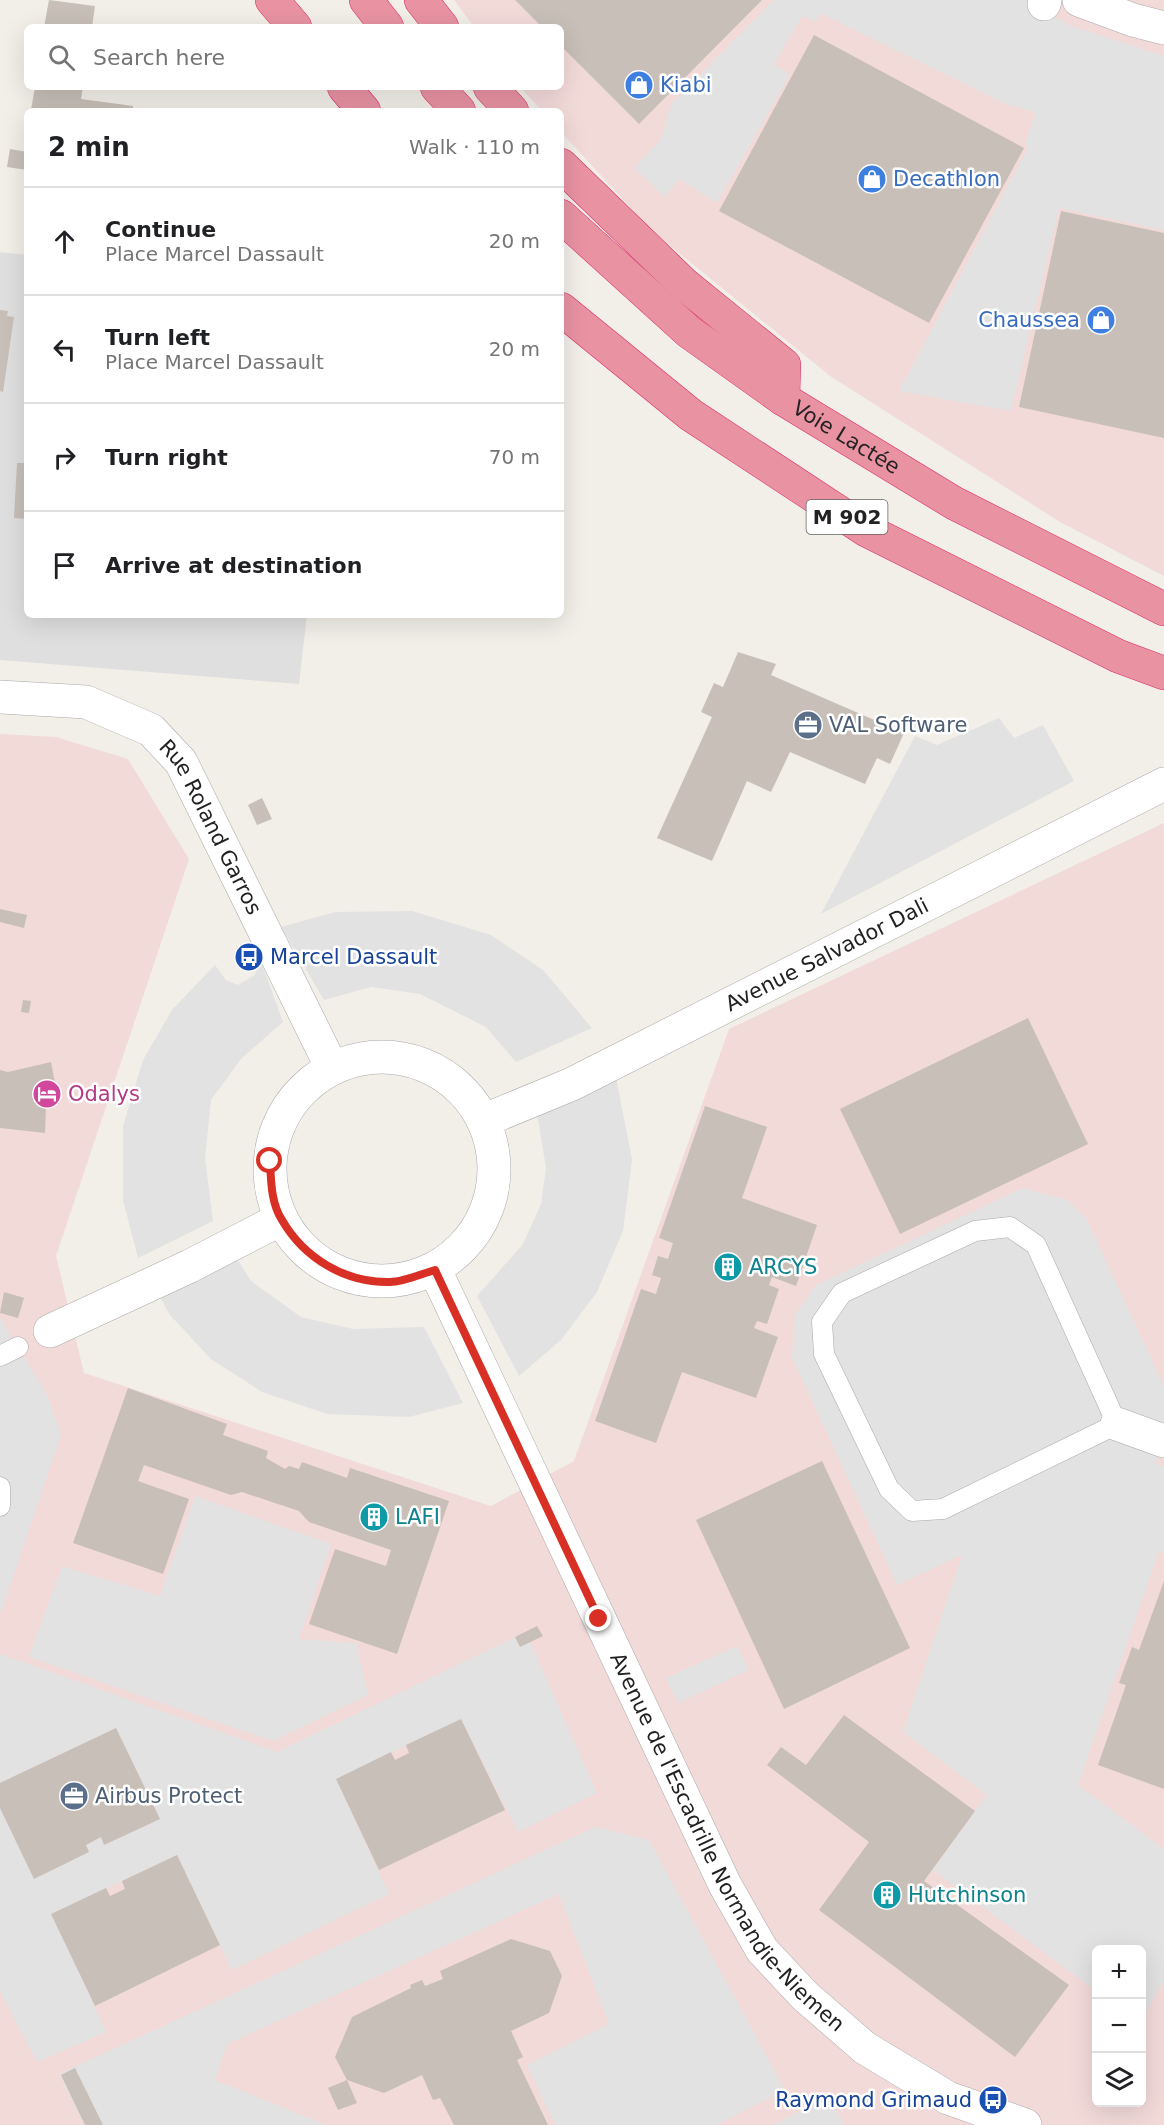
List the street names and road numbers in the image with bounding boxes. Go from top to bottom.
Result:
street label: Voie Lactée [788,396,904,479]
road number: M 902 [806,500,888,534]
street label: Rue Roland Garros [154,735,266,918]
street label: Avenue Salvador Dali [721,893,932,1016]
street label: Avenue de l'Escadrille Normandie-Niemen [605,1649,849,2037]

